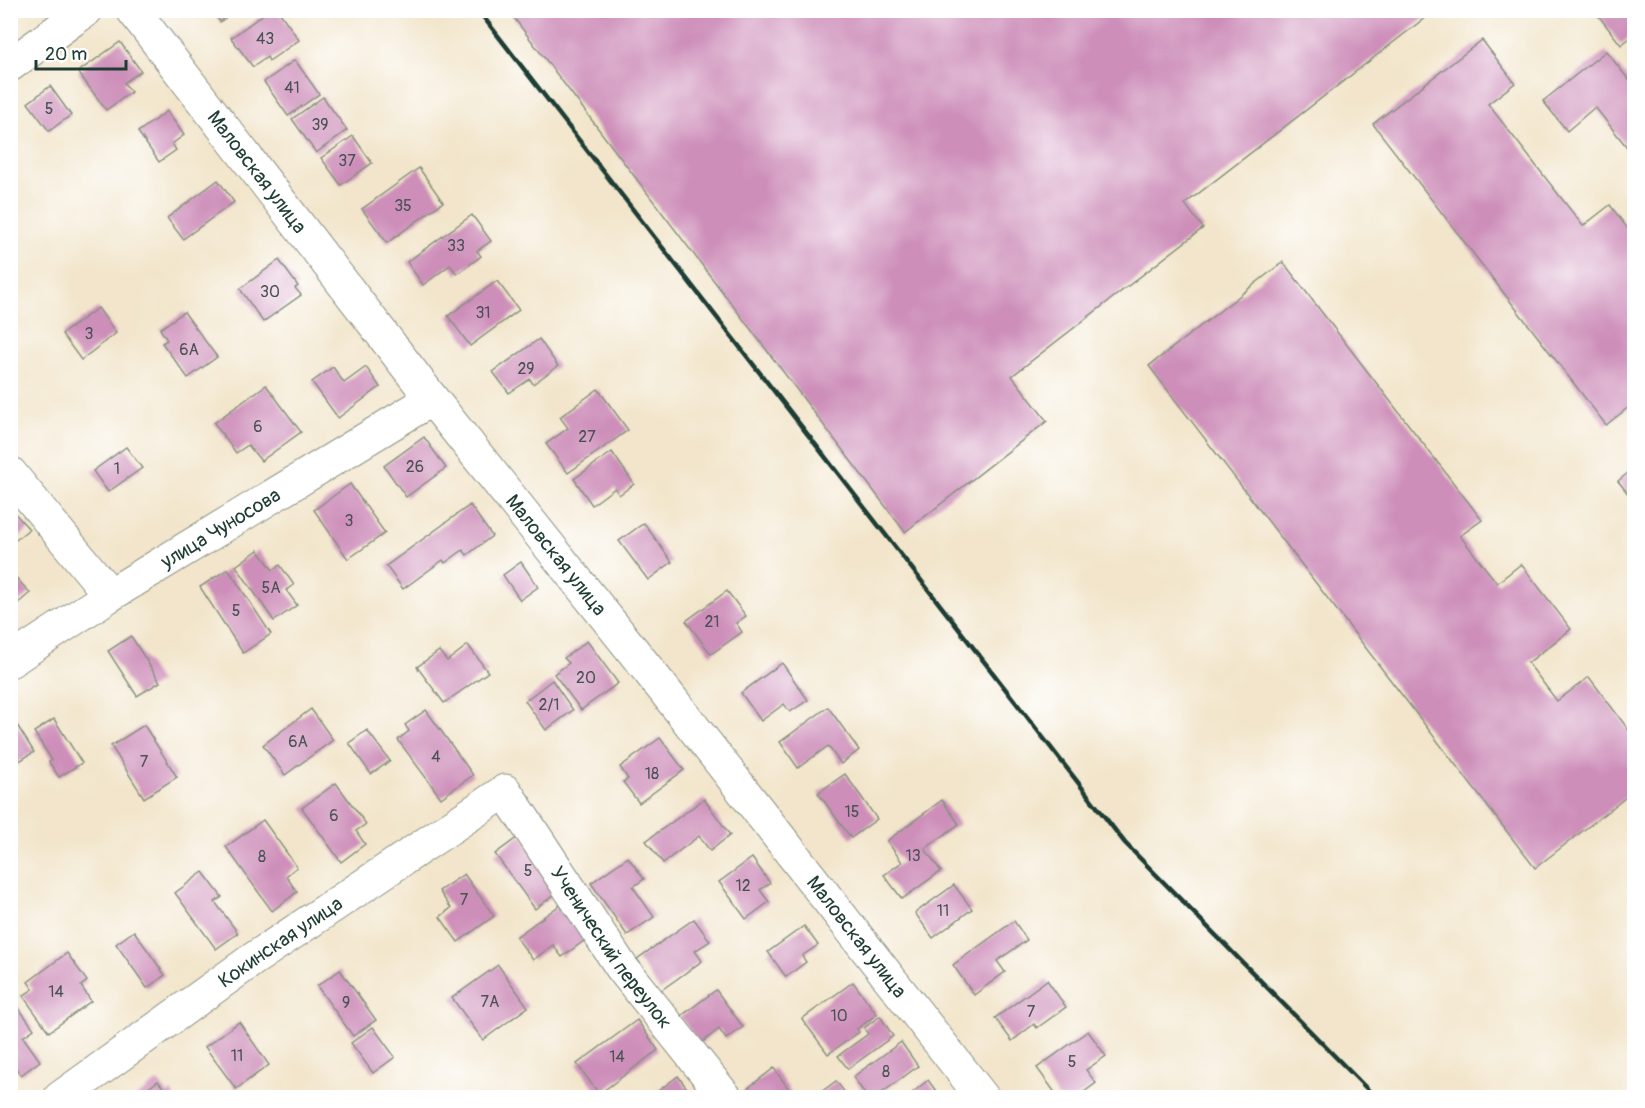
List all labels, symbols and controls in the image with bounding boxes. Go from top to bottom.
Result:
house number: 43 [256,29,274,49]
scale bar [36,33,126,71]
text: 20 m [45,43,87,66]
house number: 41 [284,78,300,98]
house number: 5 [45,99,53,119]
street label: Маловская улица [202,105,312,238]
house number: 39 [311,115,329,135]
house number: 37 [338,151,356,171]
house number: 35 [394,196,412,216]
house number: 33 [447,236,465,256]
house number: 30 [260,282,280,302]
house number: 31 [475,303,491,323]
house number: 3 [85,324,94,344]
house number: 6А [179,340,199,360]
house number: 29 [517,359,535,379]
house number: 6 [253,417,263,437]
house number: 27 [578,427,596,447]
house number: 26 [406,457,424,477]
house number: 1 [114,459,120,479]
street label: улица Чуносова [155,482,285,574]
street label: Маловская улица [500,489,612,621]
house number: 3 [345,511,354,531]
house number: 5А [261,578,281,598]
house number: 5 [232,601,240,621]
house number: 21 [704,612,720,632]
house number: 20 [576,668,596,688]
house number: 2/1 [539,695,559,715]
house number: 6А [288,732,308,752]
house number: 4 [431,747,441,767]
house number: 7 [140,752,149,772]
house number: 18 [645,764,659,784]
house number: 15 [845,802,859,822]
house number: 6 [329,806,339,826]
house number: 13 [905,846,921,866]
house number: 8 [258,847,266,867]
house number: 5 [524,861,532,881]
street label: Ученический переулок [546,861,678,1034]
street label: Маловская улица [801,871,912,1003]
house number: 12 [735,876,751,896]
house number: 7 [460,890,469,910]
street label: Кокинская улица [213,891,347,993]
house number: 11 [937,901,949,921]
house number: 14 [48,982,64,1002]
house number: 7А [481,992,499,1012]
house number: 9 [342,993,350,1013]
house number: 7 [1027,1002,1036,1022]
house number: 10 [830,1006,848,1026]
house number: 11 [231,1046,243,1066]
house number: 14 [609,1047,625,1067]
house number: 5 [1068,1052,1076,1072]
house number: 8 [882,1062,890,1082]

